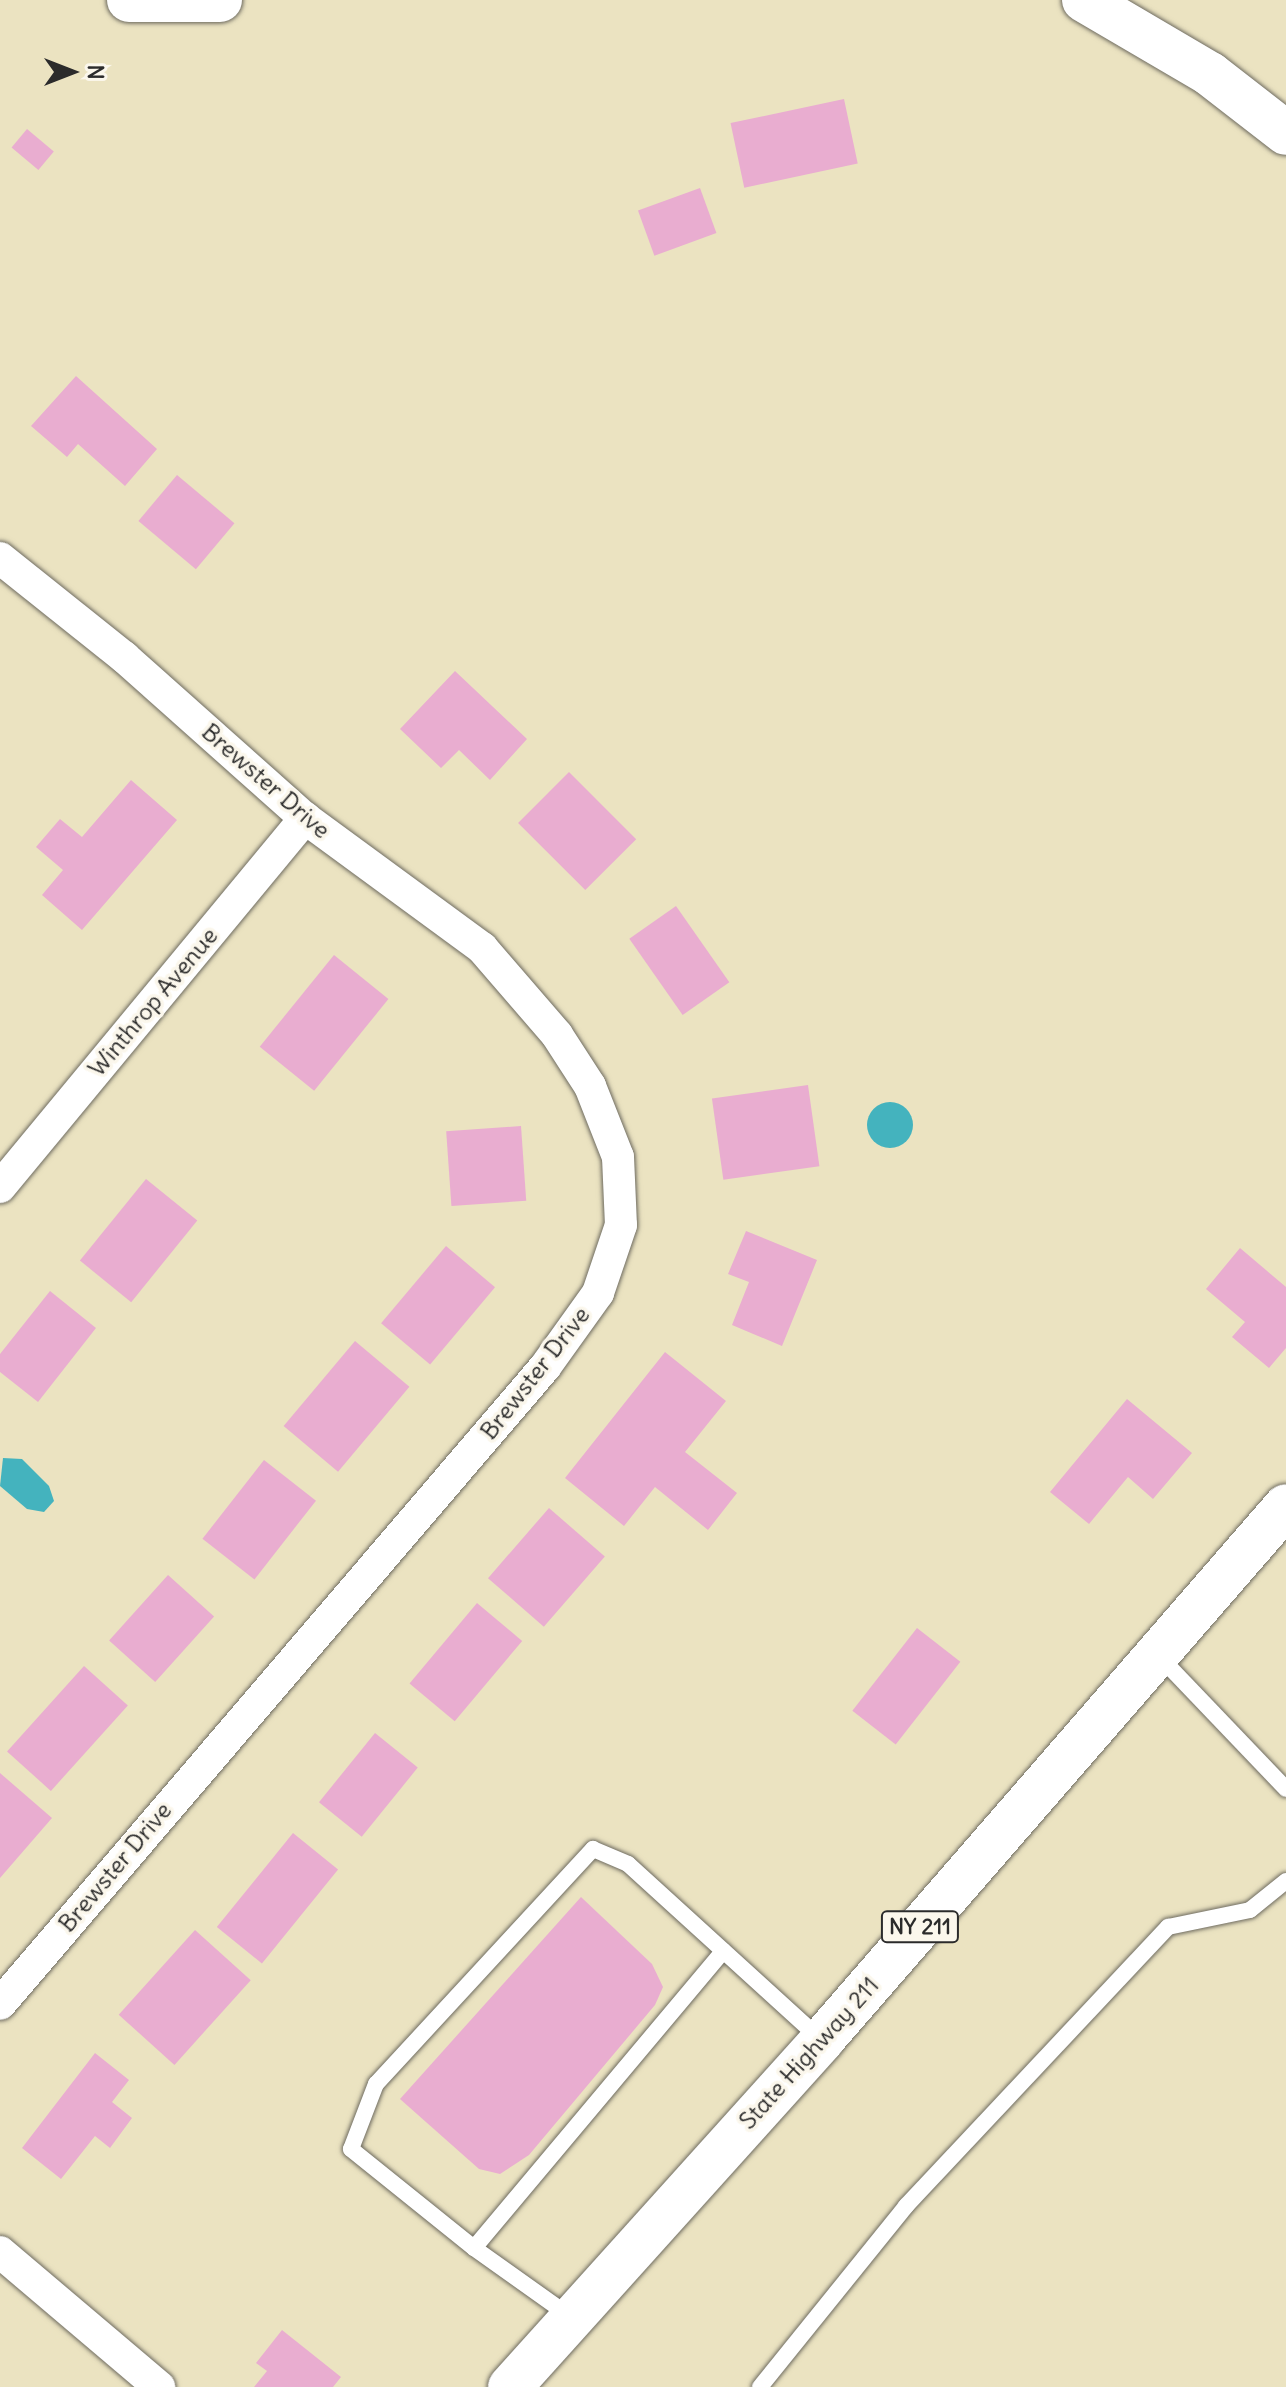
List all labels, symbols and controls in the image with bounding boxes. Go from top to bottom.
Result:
north arrow [32,32,112,112]
text: N [82,64,110,80]
street label: Brewster Drive [196,717,336,845]
street label: Winthrop Avenue [82,922,224,1082]
street label: Brewster Drive [474,1301,596,1445]
street label: Brewster Drive [52,1796,178,1938]
road number: NY 211 [880,1909,960,1945]
street label: State Highway 211 [733,1971,885,2135]

